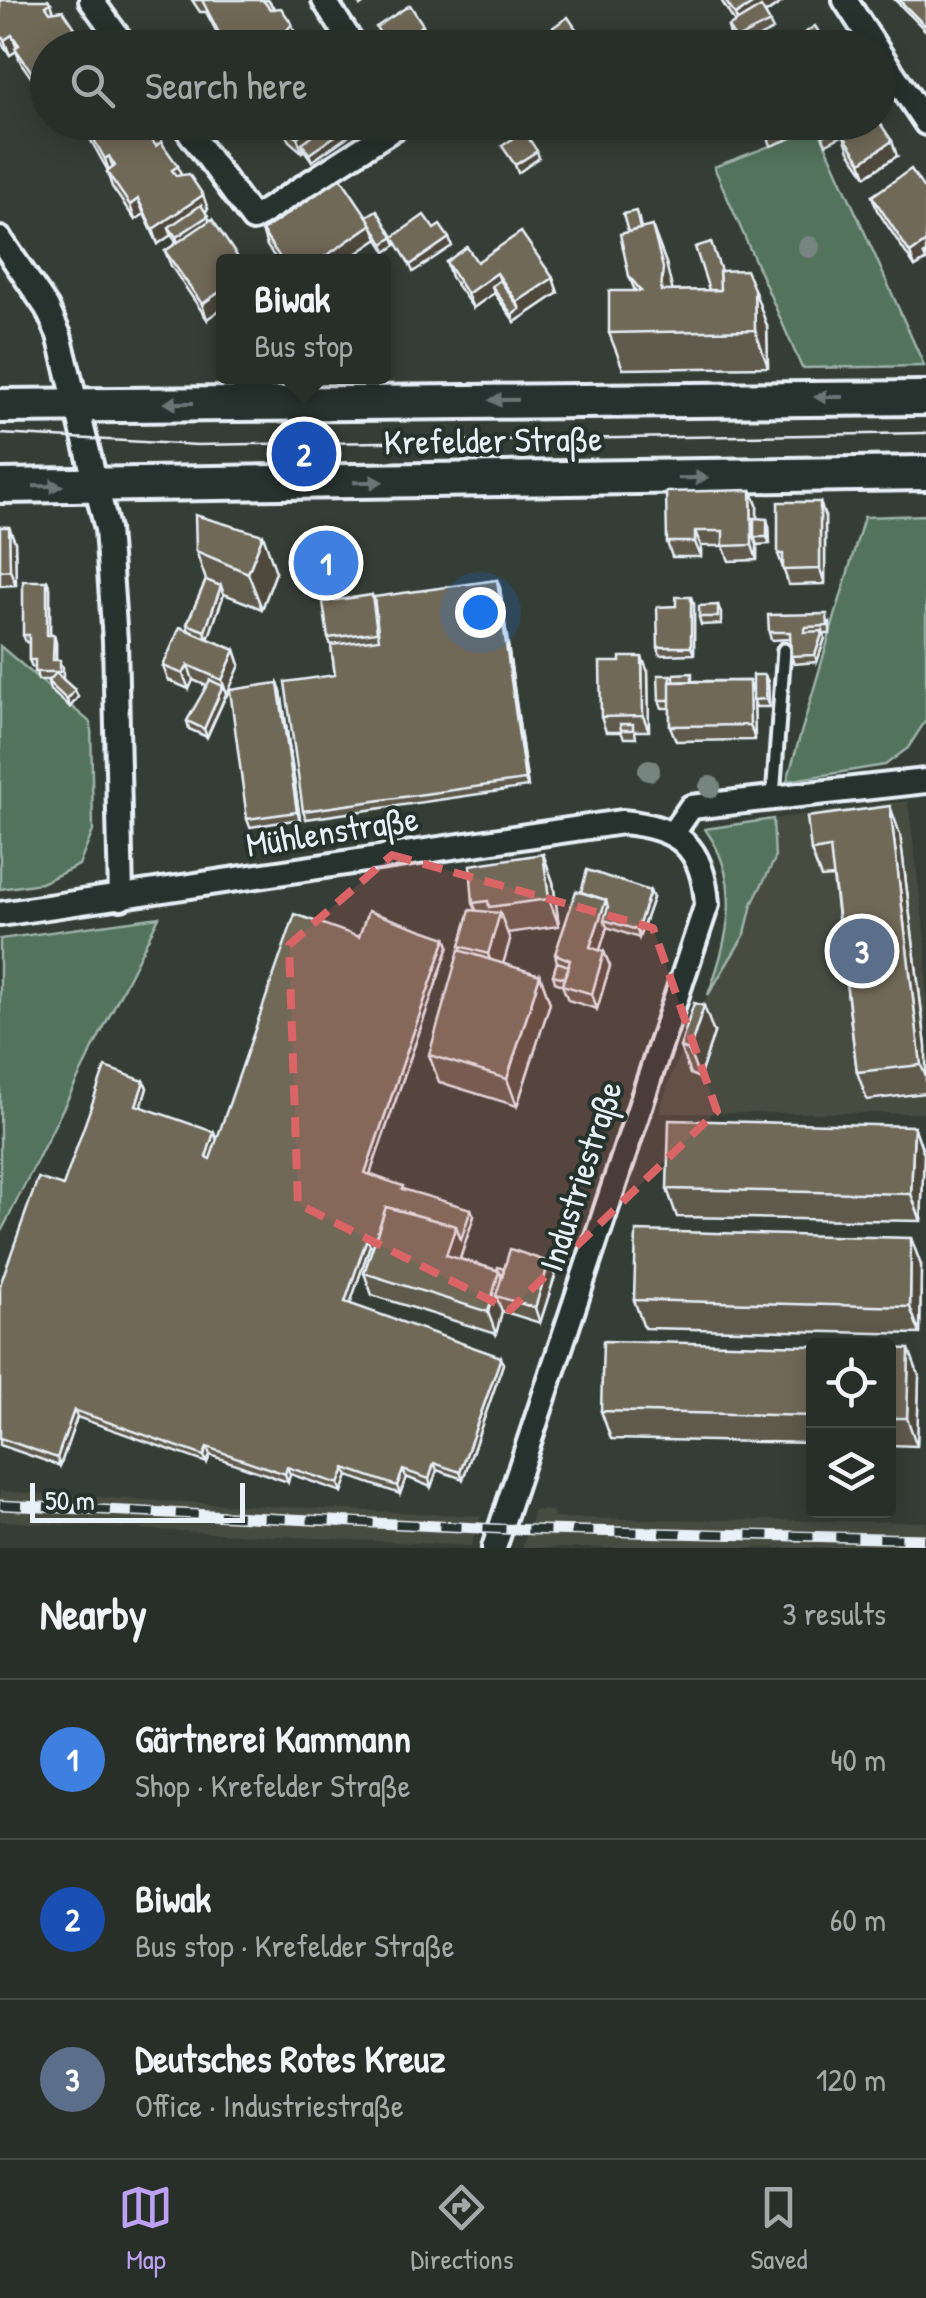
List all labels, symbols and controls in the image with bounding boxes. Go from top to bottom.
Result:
search box [30,30,896,140]
icon: search [65,58,120,113]
text: Search here [145,59,307,111]
popup [216,254,391,384]
text: Biwak [254,272,330,324]
text: Bus stop [254,324,353,367]
one-way arrow [812,389,844,405]
one-way arrow [487,392,519,408]
one-way arrow [162,395,194,411]
street label: Krefelder Straße [383,415,603,465]
pin: 2 [272,416,336,492]
one-way arrow [678,470,710,486]
one-way arrow [353,474,385,490]
one-way arrow [32,477,64,493]
pin: 1 [294,526,358,600]
your location [455,587,506,638]
street label: Mühlenstraße [243,794,422,868]
pin: 3 [830,914,894,988]
street label: Industriestraße [527,1075,633,1277]
map controls [806,1338,896,1518]
button: locate [806,1338,896,1428]
button: layers [806,1428,896,1518]
scale bar [30,1478,245,1522]
text: 50 m [45,1481,95,1519]
text: Nearby [40,1585,147,1642]
text: 3 results [782,1592,886,1635]
text: Gärtnerei Kammann [135,1712,411,1764]
text: 1 [67,1738,78,1781]
text: 40 m [831,1738,886,1781]
text: Shop · Krefelder Straße [135,1764,411,1807]
text: Biwak [135,1872,211,1924]
text: 2 [65,1898,80,1941]
text: 60 m [830,1898,886,1941]
text: Bus stop · Krefelder Straße [135,1924,454,1967]
text: Deutsches Rotes Kreuz [135,2032,446,2084]
text: 3 [65,2058,80,2101]
text: 120 m [816,2058,886,2101]
text: Office · Industriestraße [135,2084,404,2127]
tab: Map [118,2180,173,2278]
tab: Directions [410,2180,513,2278]
tab: Saved [750,2180,808,2278]

